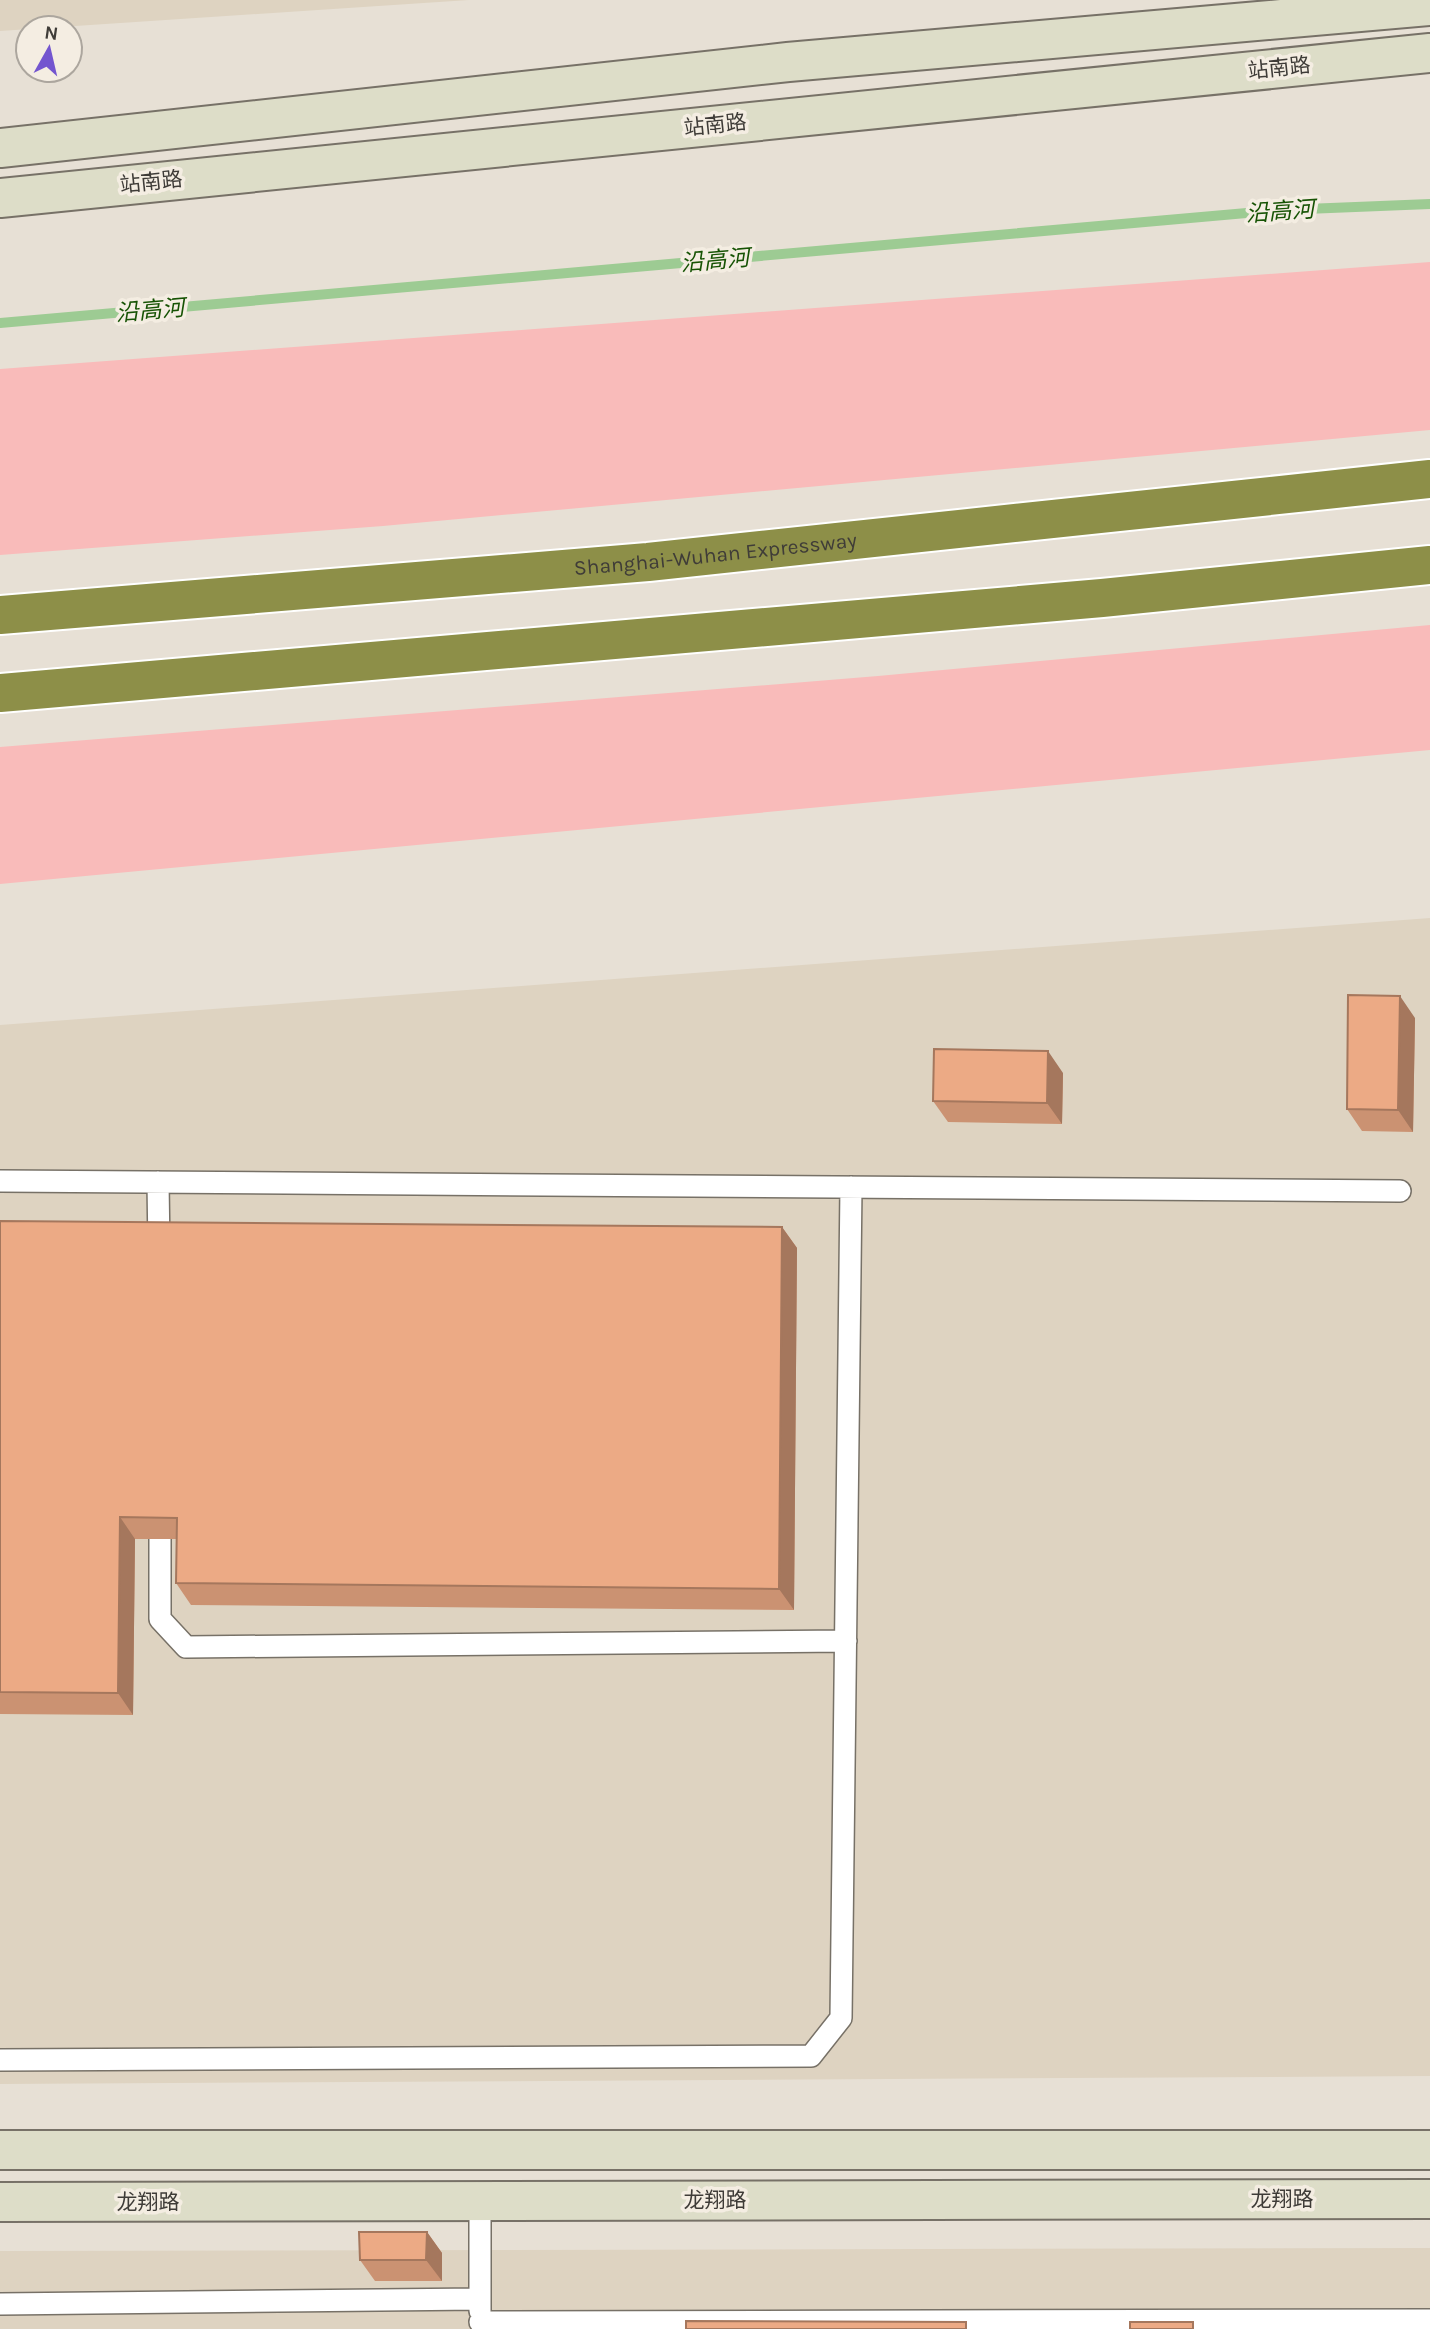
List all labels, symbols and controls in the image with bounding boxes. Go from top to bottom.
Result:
north arrow [14,14,84,84]
text: N [43,21,60,45]
street label: 站南路 [1246,53,1312,83]
street label: 站南路 [682,110,748,140]
street label: 站南路 [118,167,184,197]
water label: 沿高河 [1245,195,1319,227]
water label: 沿高河 [679,244,755,277]
water label: 沿高河 [114,294,190,327]
street label: Shanghai-Wuhan Expressway [573,528,858,580]
street label: 龙翔路 [1251,2187,1314,2211]
street label: 龙翔路 [684,2188,747,2212]
street label: 龙翔路 [117,2190,180,2214]

